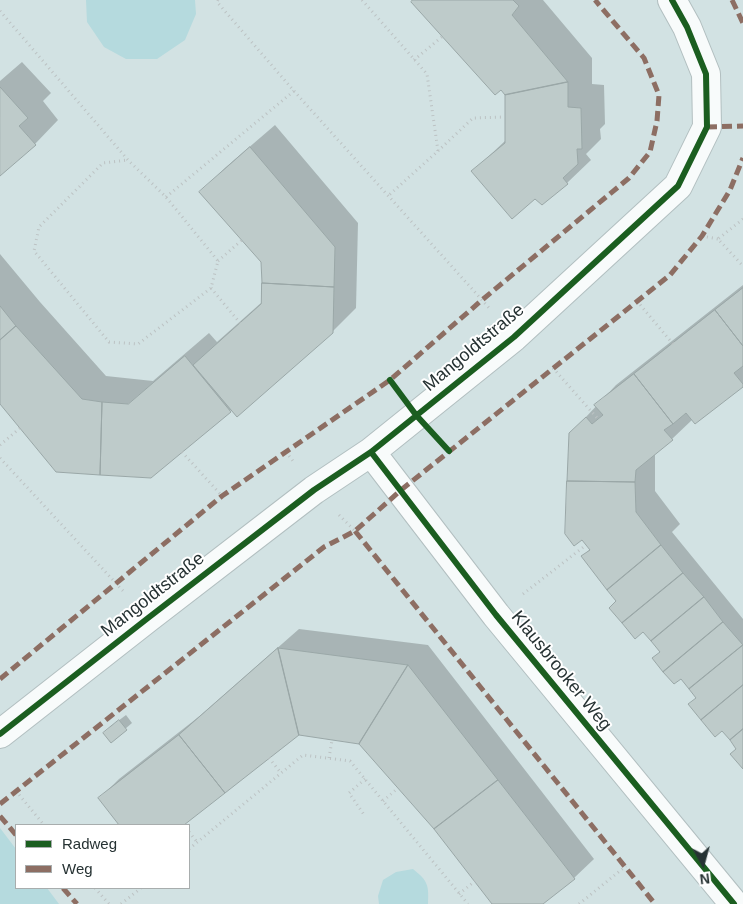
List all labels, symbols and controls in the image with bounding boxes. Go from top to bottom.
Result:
street label: Mangoldtstraße [419,300,529,396]
street label: Mangoldtstraße [97,548,209,642]
street label: Klausbrooker Weg [506,607,616,735]
legend [15,824,190,889]
text: Radweg [62,835,117,852]
north arrow [678,839,728,889]
text: Weg [62,860,93,877]
text: N [699,870,711,887]

